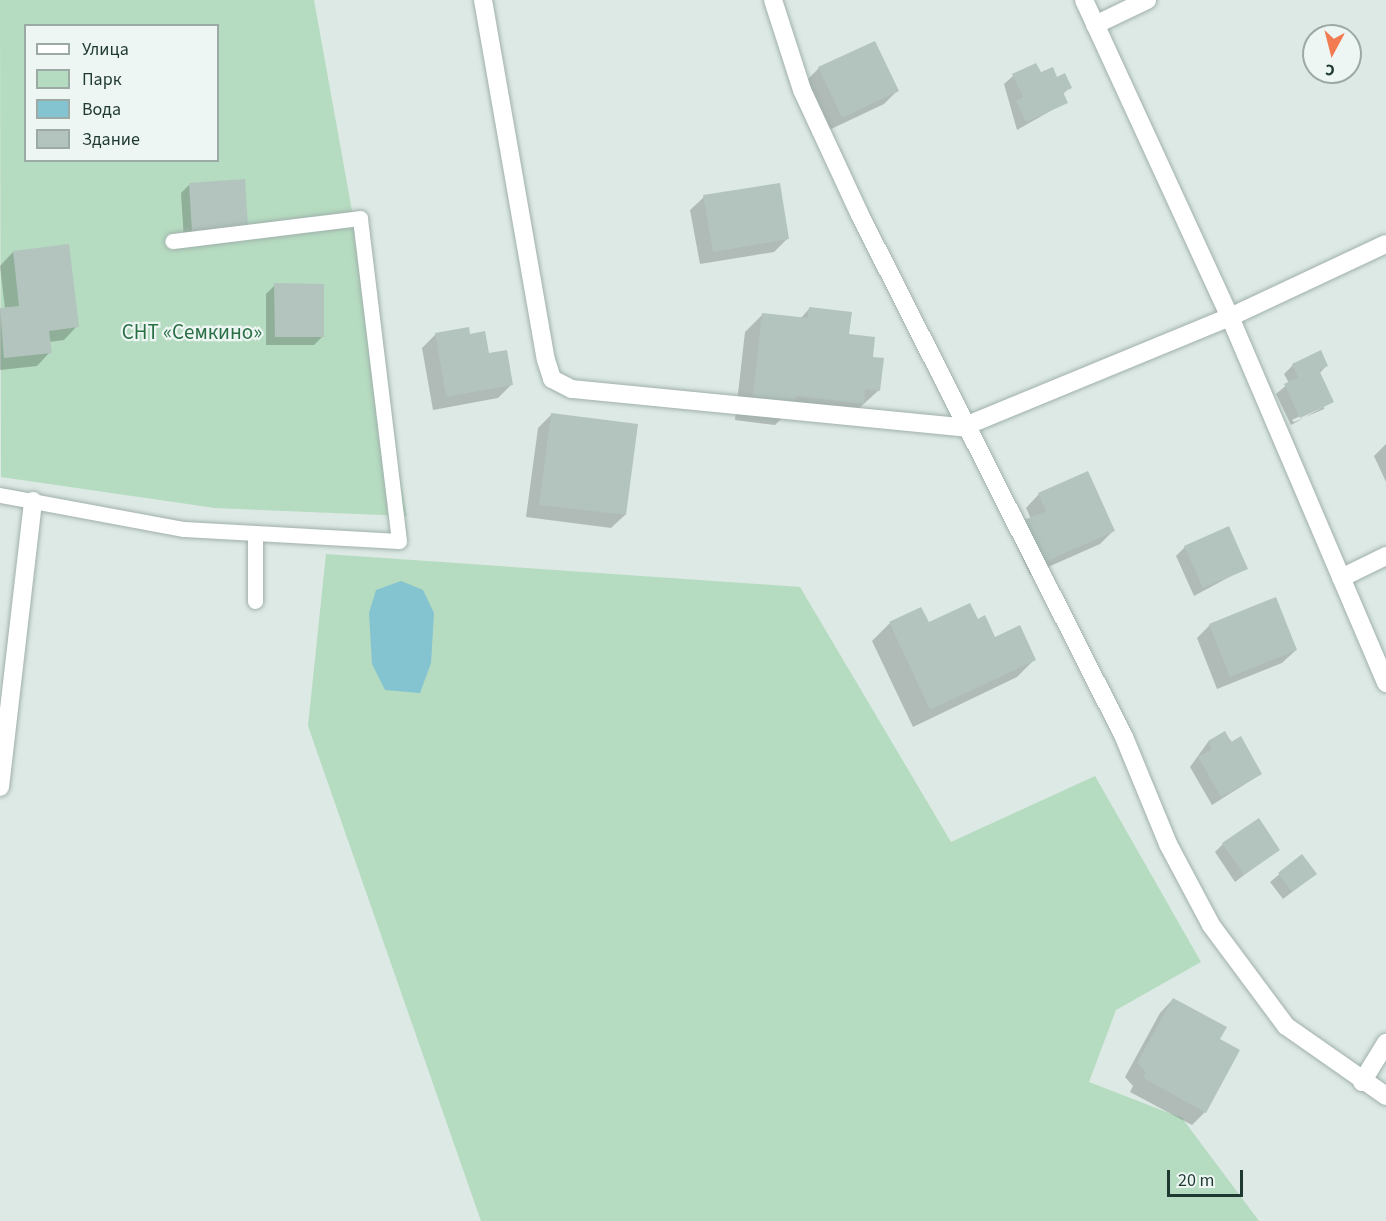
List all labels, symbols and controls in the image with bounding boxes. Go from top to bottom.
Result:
legend [24,24,219,162]
north arrow [1302,24,1362,84]
text: Улица [82,37,129,62]
text: С [1324,58,1336,81]
text: Парк [82,67,122,92]
text: Вода [82,97,121,122]
text: Здание [82,127,140,152]
park label: СНТ «Семкино» [122,319,262,345]
scale bar [1170,1158,1246,1196]
text: 20 m [1178,1168,1214,1193]

